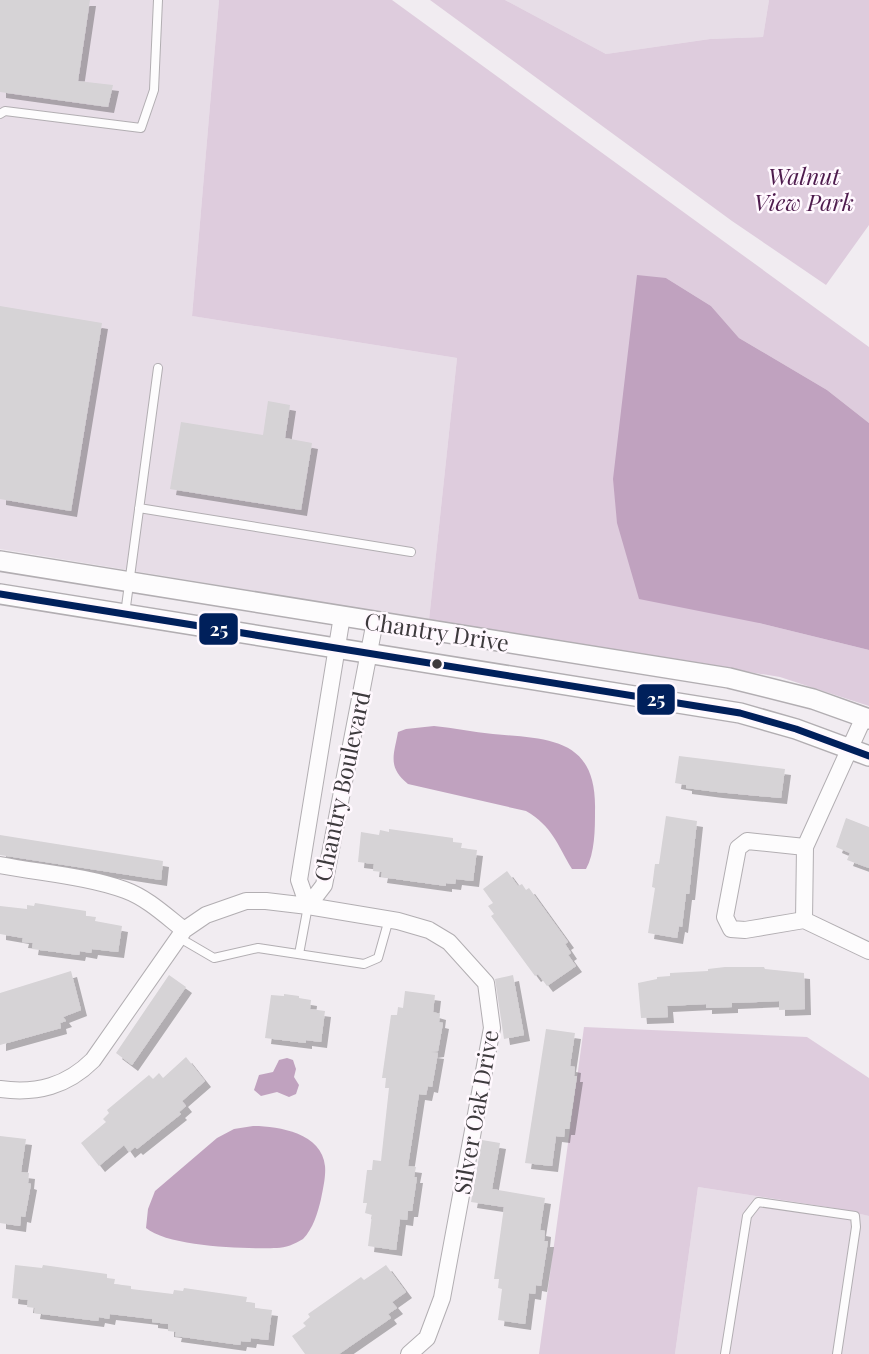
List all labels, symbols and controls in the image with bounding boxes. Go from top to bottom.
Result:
park label: Walnut View Park [754,160,854,217]
street label: Chantry Drive [363,604,511,658]
line badge: 25 [198,612,239,646]
text: 25 [210,615,229,641]
unlabelled marker [430,657,444,671]
line badge: 25 [636,683,676,716]
text: 25 [647,685,666,711]
street label: Chantry Boulevard [306,688,376,884]
street label: Silver Oak Drive [445,1027,505,1197]

